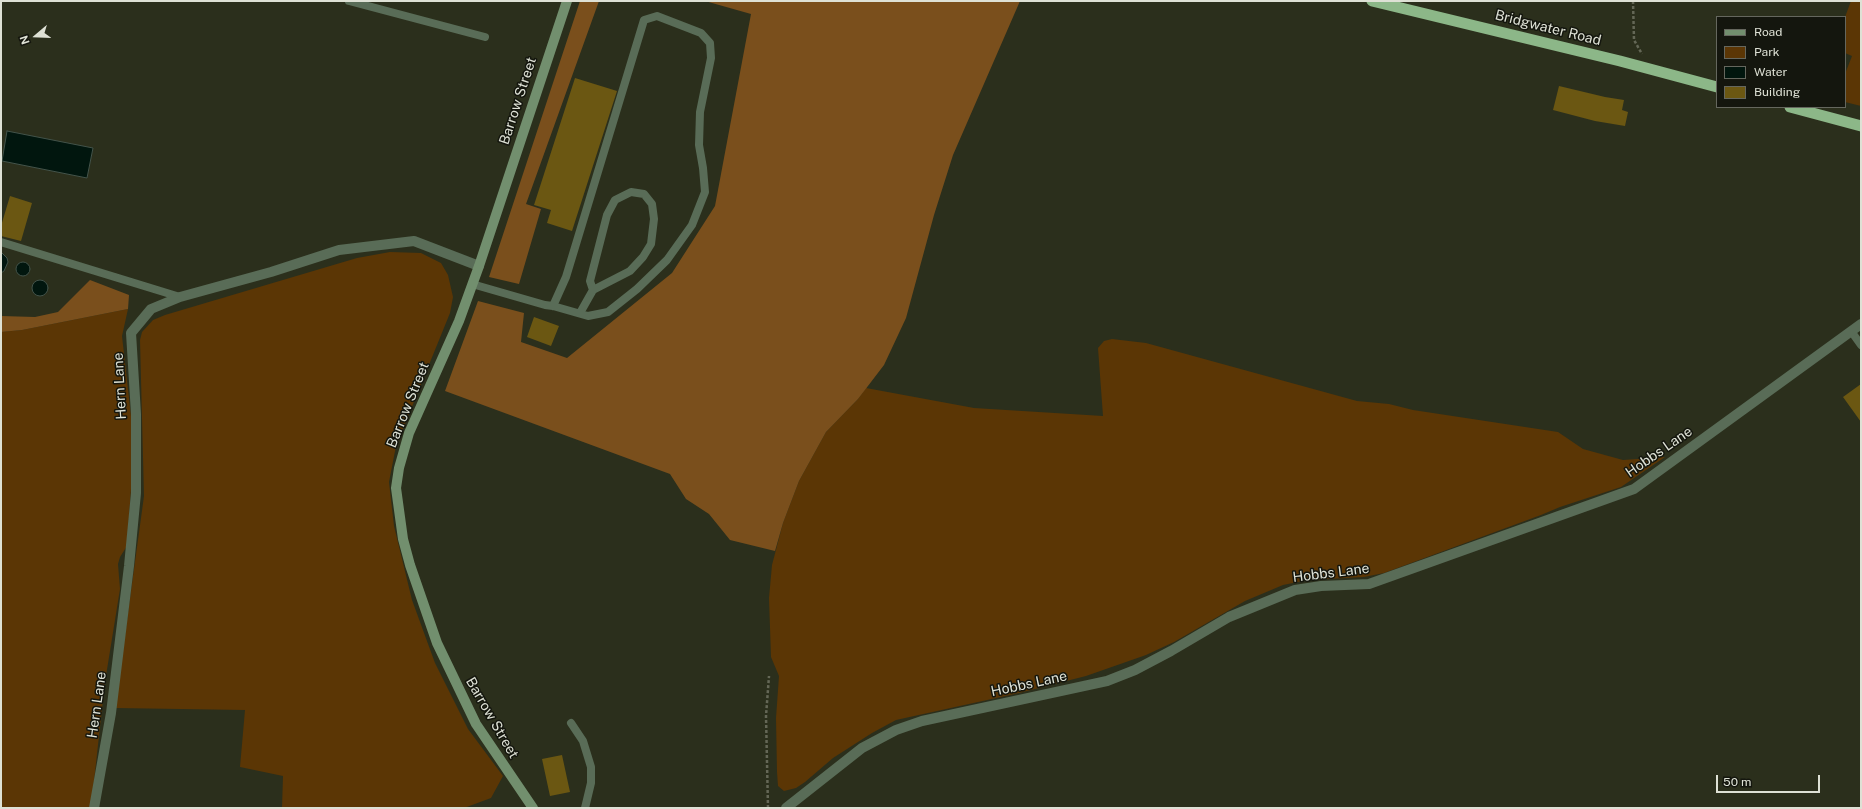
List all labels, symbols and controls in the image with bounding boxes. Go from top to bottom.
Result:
street label: Bridgwater Road [1493,7,1603,49]
north arrow [16,16,56,56]
legend [1716,16,1846,108]
text: Road [1754,25,1782,39]
text: N [18,34,32,46]
text: Park [1754,45,1780,59]
street label: Barrow Street [496,55,540,147]
text: Water [1754,65,1787,79]
text: Building [1754,85,1800,99]
street label: Hern Lane [110,352,130,420]
street label: Barrow Street [383,360,433,450]
street label: Hobbs Lane [1623,423,1695,481]
street label: Hobbs Lane [1292,560,1370,586]
street label: Hobbs Lane [989,668,1069,700]
street label: Hern Lane [84,671,110,739]
street label: Barrow Street [462,674,522,762]
scale bar [1718,767,1822,793]
text: 50 m [1723,775,1751,789]

